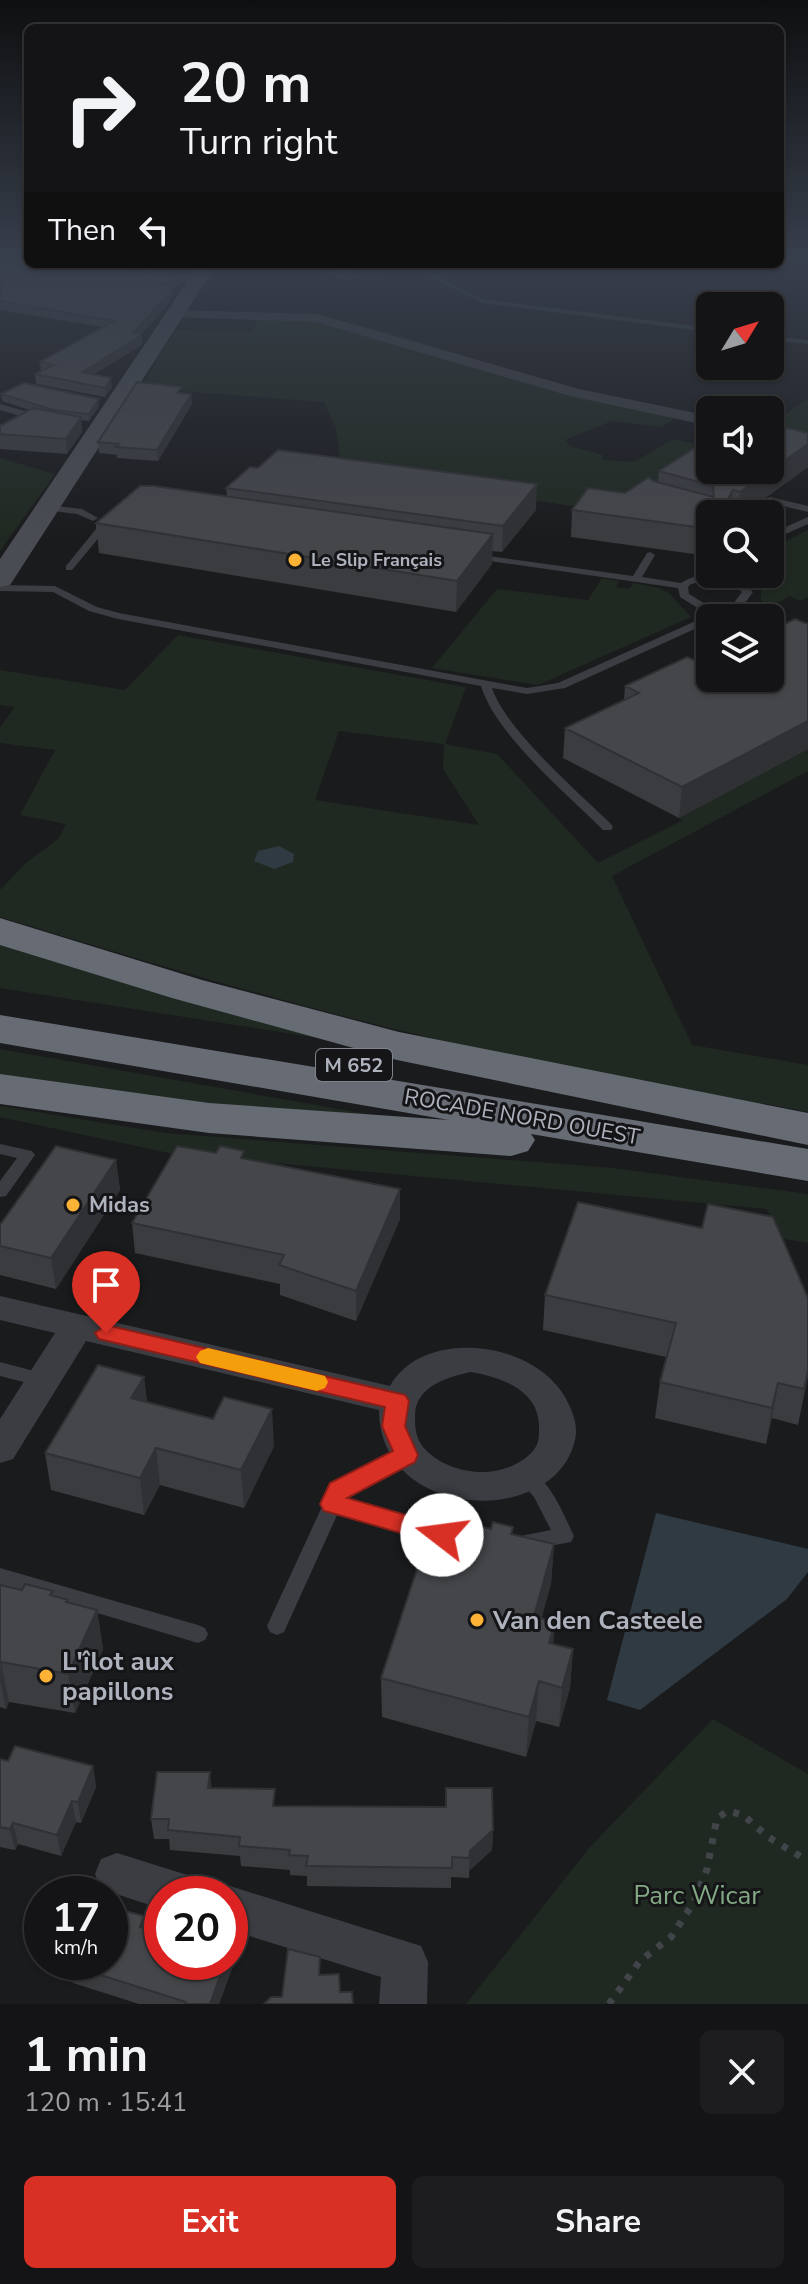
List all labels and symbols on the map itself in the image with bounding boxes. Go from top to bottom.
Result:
north arrow [696,292,784,380]
place label: Le Slip Français [311,548,442,572]
marker: Le Slip Français [286,551,304,569]
road number: M 652 [316,1049,392,1081]
street label: ROCADE NORD OUEST [402,1082,643,1153]
place label: Midas [89,1190,150,1220]
marker: Midas [64,1196,82,1214]
pin [72,1251,140,1333]
position arrow [400,1493,484,1577]
place label: Van den Casteele [492,1603,703,1638]
marker: Van den Casteele [468,1611,486,1629]
place label: L'îlot aux papillons [62,1644,175,1709]
marker: L'îlot aux papillons [37,1667,55,1685]
speed limit sign: 20 [144,1876,248,1980]
park label: Parc Wicar [633,1878,761,1913]

